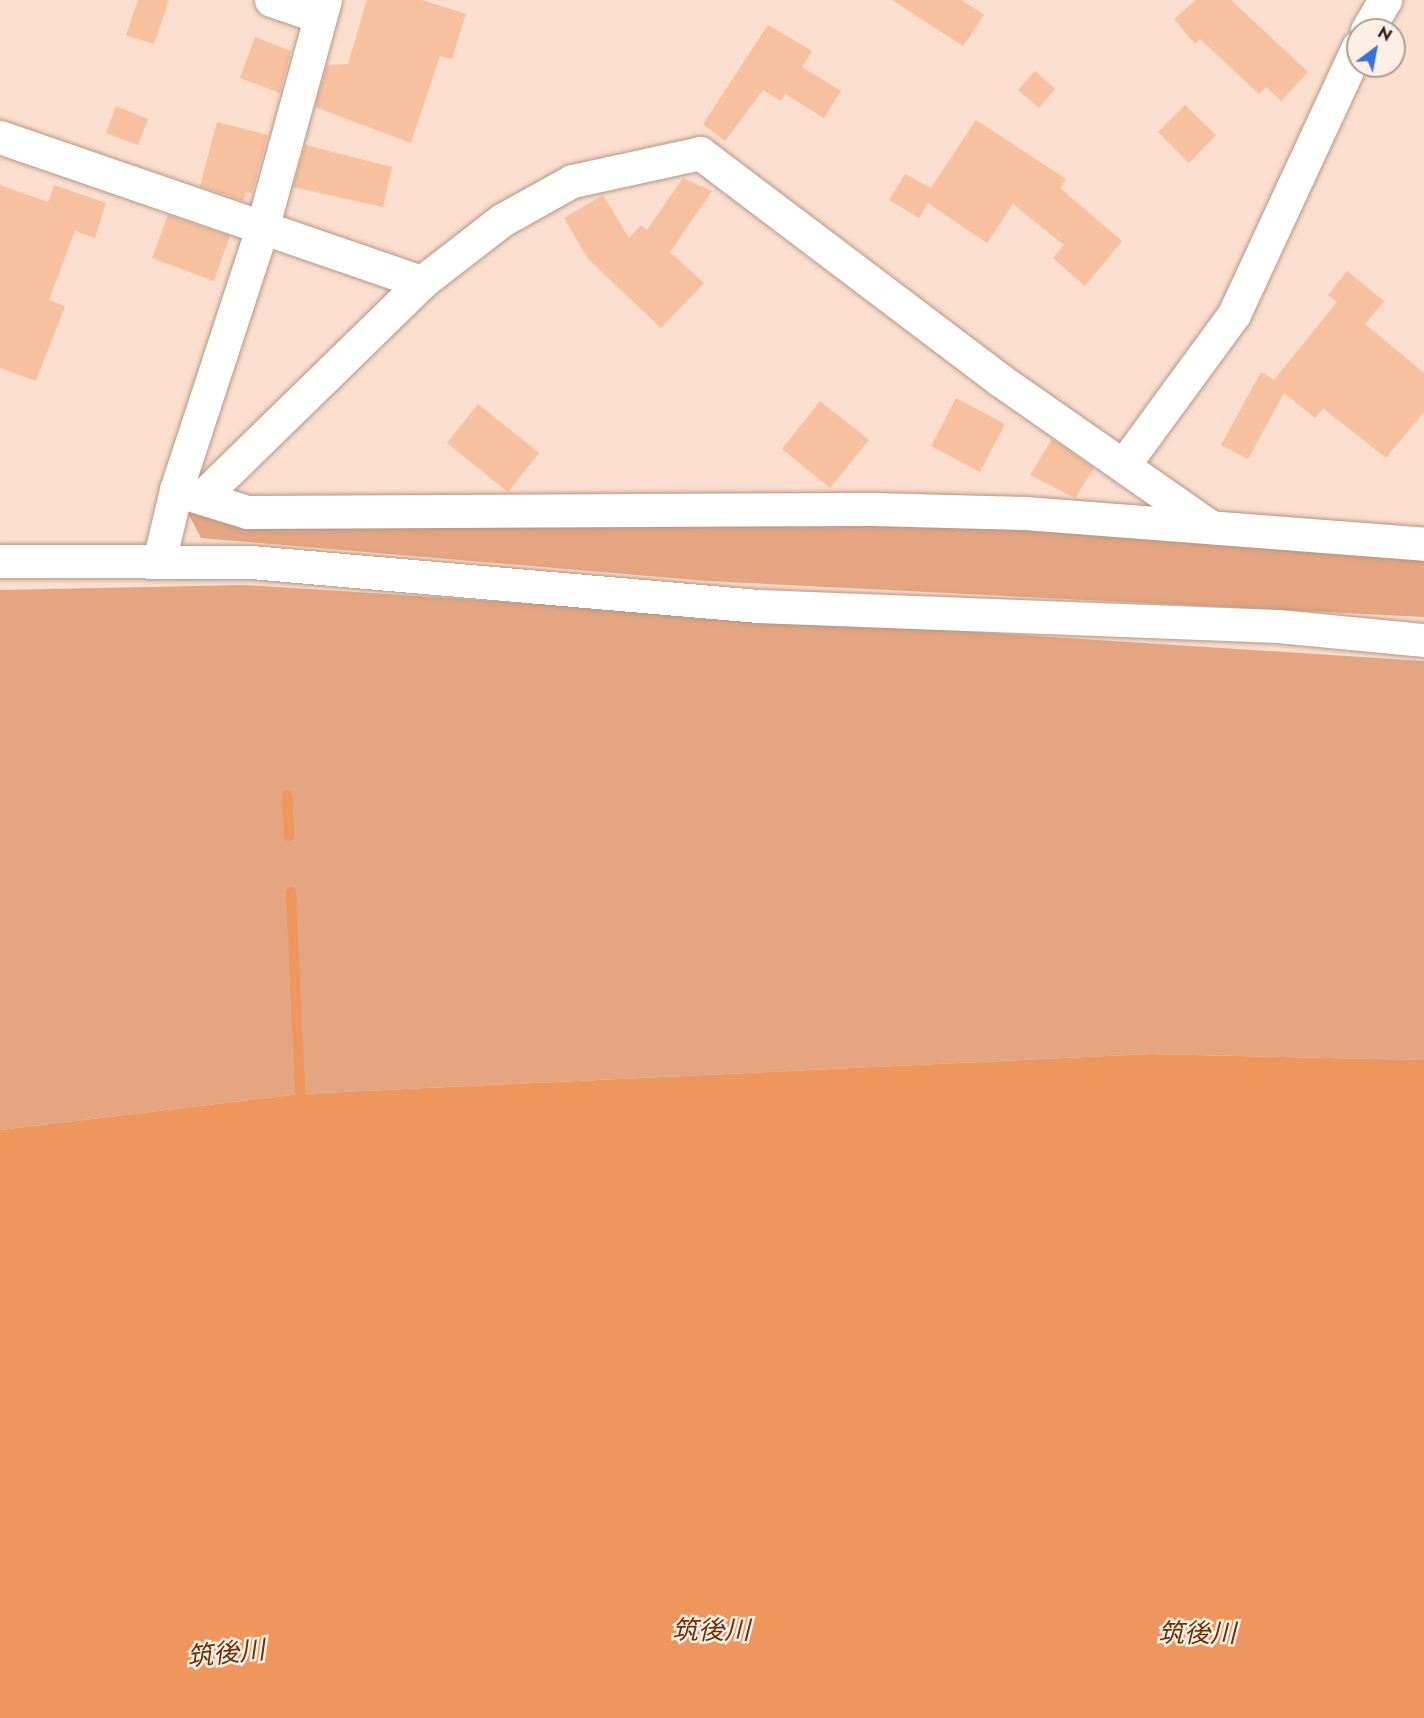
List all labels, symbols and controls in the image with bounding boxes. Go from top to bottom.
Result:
north arrow [1346,18,1406,78]
text: N [1373,21,1396,47]
water label: 筑後川 [672,1615,750,1647]
water label: 筑後川 [1158,1618,1236,1650]
water label: 筑後川 [186,1634,266,1674]

